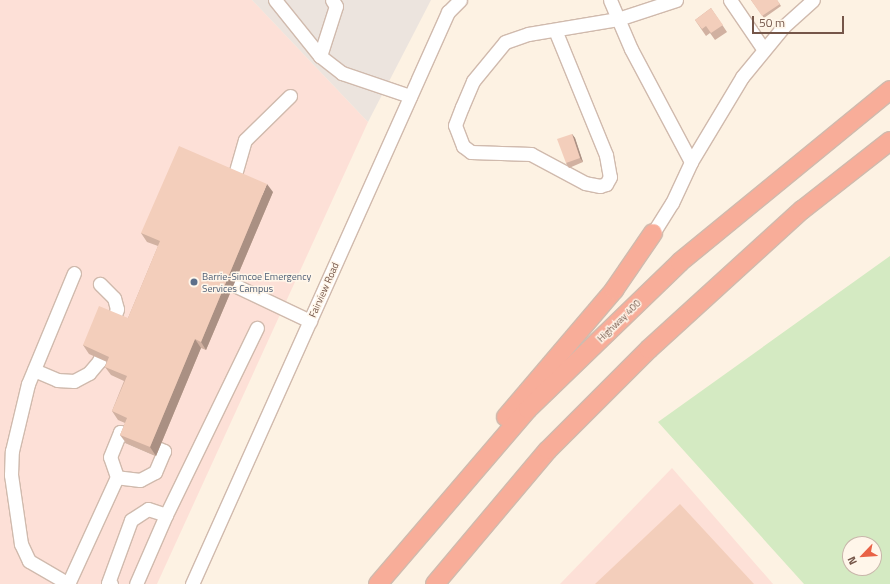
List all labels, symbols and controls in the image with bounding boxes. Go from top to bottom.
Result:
scale bar [754,8,846,34]
text: 50 m [759,13,785,32]
street label: Fairview Road [307,261,341,319]
place label: Barrie-Simcoe Emergency Services Campus [202,270,311,294]
marker: Barrie-Simcoe Emergency Services Campus [189,277,199,287]
street label: Highway 400 [595,297,643,345]
north arrow [842,536,882,576]
text: N [843,554,861,567]

